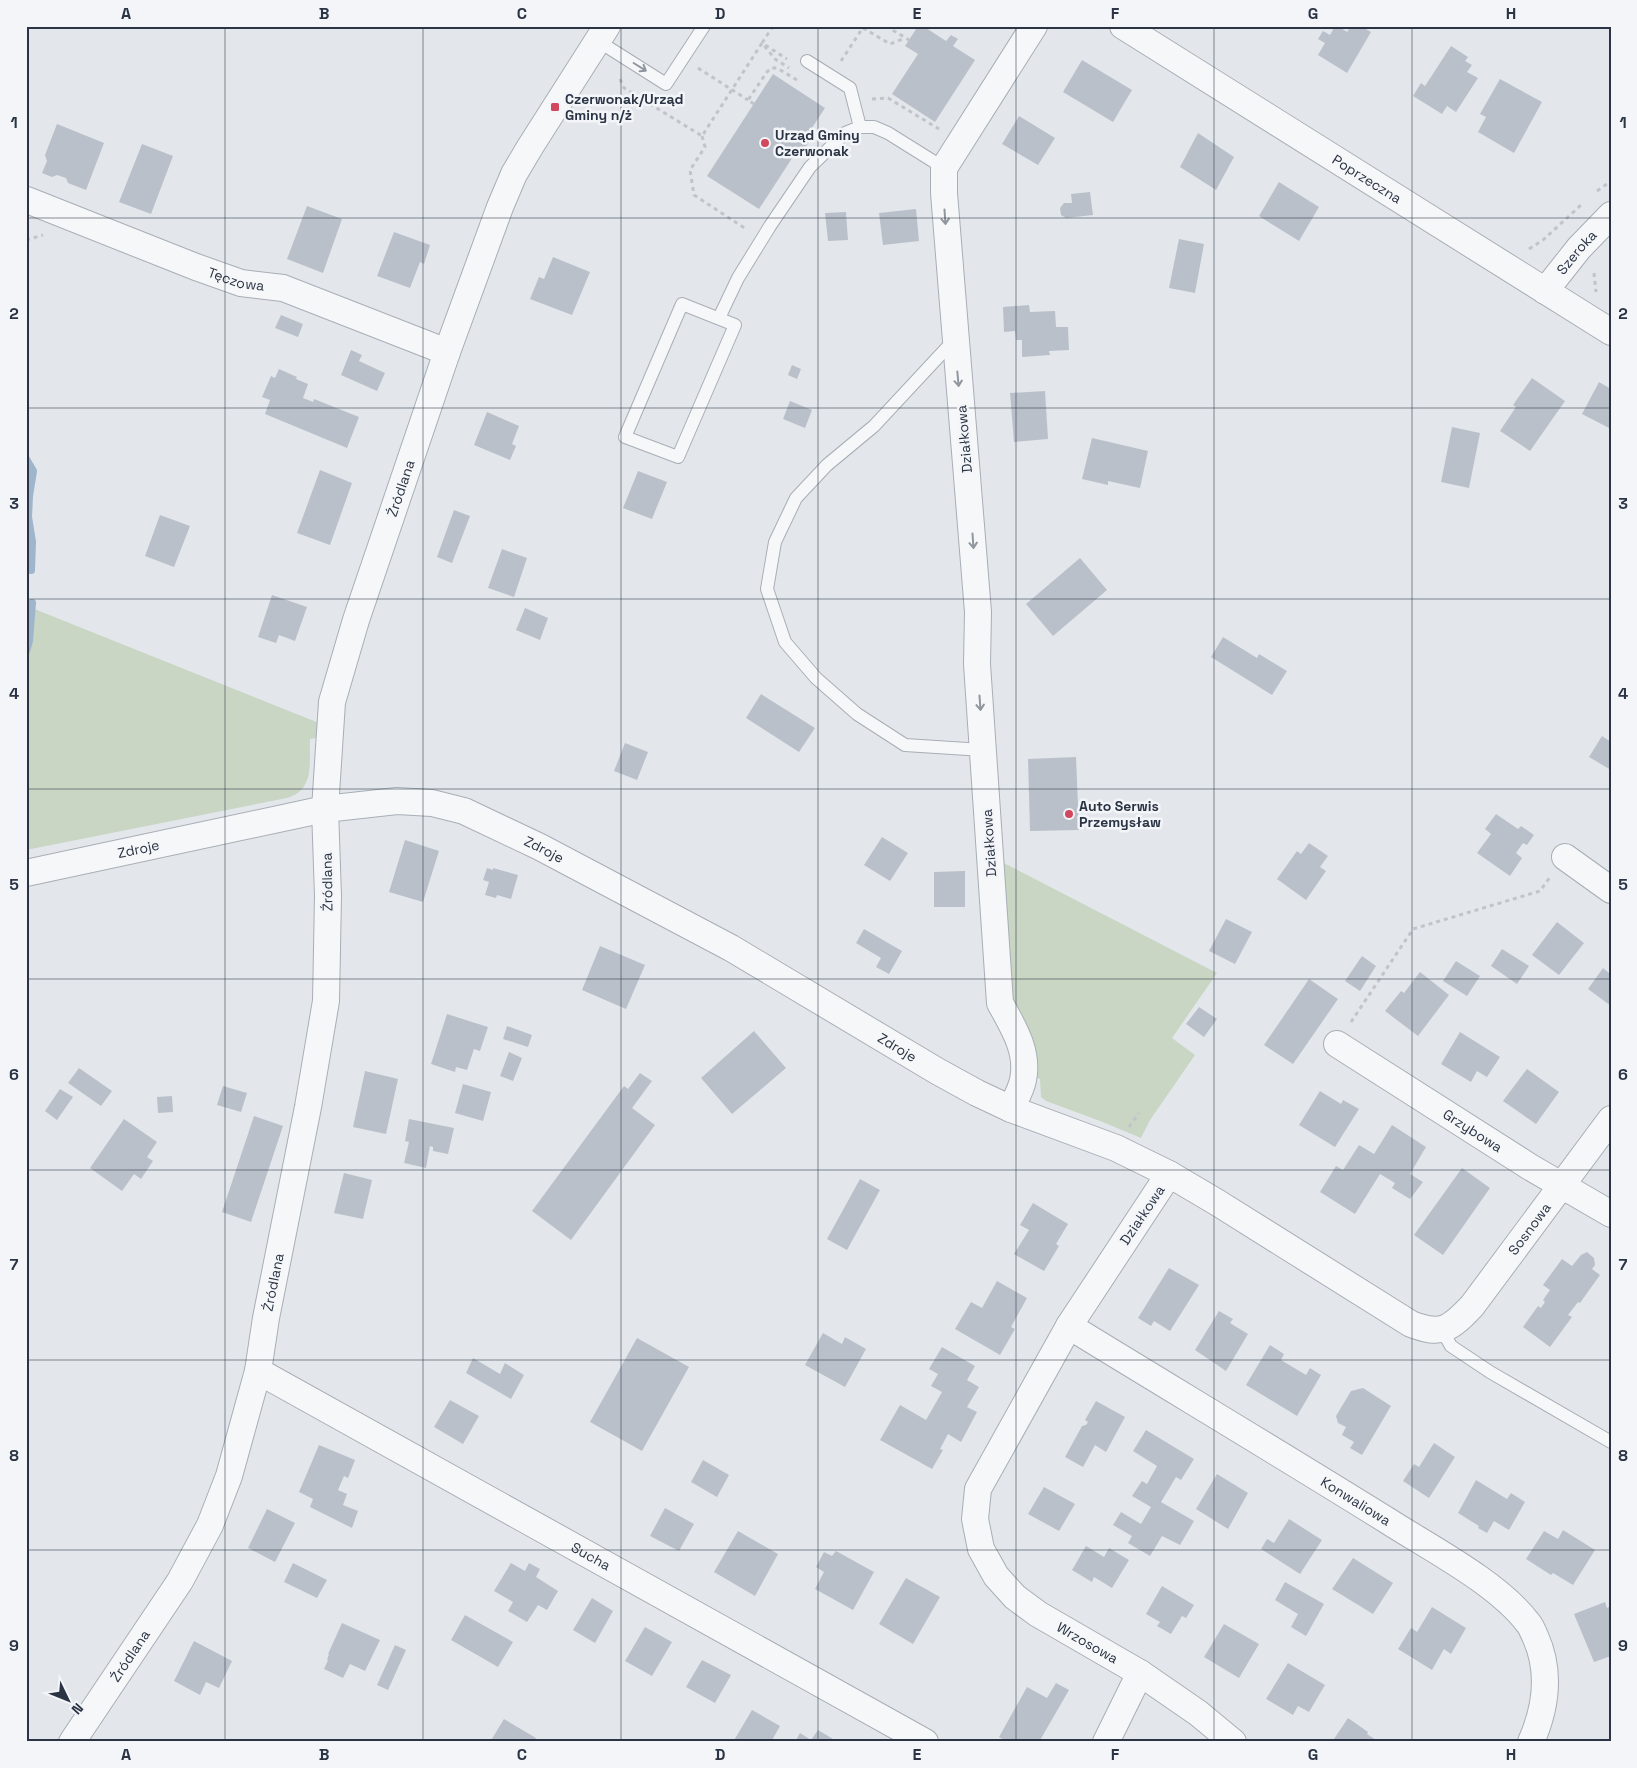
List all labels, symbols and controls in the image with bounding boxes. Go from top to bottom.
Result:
text: A [121,3,131,24]
text: B [319,3,329,24]
text: C [517,3,527,24]
text: D [715,3,725,24]
text: E [913,3,922,24]
text: F [1111,3,1120,24]
text: G [1308,3,1318,24]
text: H [1506,3,1516,24]
one-way arrow [632,62,646,72]
place label: Czerwonak/Urząd Gminy n/ż [565,90,683,124]
marker: Czerwonak/Urząd Gminy n/ż [549,101,561,113]
text: 1 [10,112,18,133]
text: 1 [1619,112,1627,133]
place label: Urząd Gminy Czerwonak [775,126,860,160]
marker: Urząd Gminy Czerwonak [759,137,771,149]
street label: Poprzeczna [1329,151,1405,207]
one-way arrow [941,209,950,225]
street label: Szeroka [1553,226,1601,278]
street label: Tęczowa [205,263,265,295]
text: 2 [9,303,19,324]
text: 2 [1618,303,1628,324]
one-way arrow [954,371,963,387]
street label: Działkowa [952,404,976,474]
street label: Źródlana [383,457,419,519]
text: 3 [9,493,19,514]
text: 3 [1618,493,1628,514]
one-way arrow [968,533,977,549]
text: 4 [9,683,19,704]
text: 4 [1618,683,1628,704]
one-way arrow [975,695,985,711]
place label: Auto Serwis Przemysław [1079,797,1161,831]
street label: Działkowa [978,808,1000,878]
marker: Auto Serwis Przemysław [1063,808,1075,820]
street label: Zdroje [521,832,567,867]
street label: Zdroje [116,836,161,862]
street label: Źródlana [317,852,337,912]
text: 5 [9,874,19,895]
text: 5 [1618,874,1628,895]
street label: Zdroje [874,1029,920,1066]
text: 6 [9,1064,19,1085]
text: 6 [1618,1064,1628,1085]
street label: Grzybowa [1440,1105,1506,1156]
street label: Działkowa [1116,1182,1168,1248]
street label: Sosnowa [1504,1199,1555,1259]
street label: Źródlana [259,1252,288,1313]
text: 7 [10,1254,19,1275]
text: 7 [1619,1254,1628,1275]
text: 8 [9,1445,19,1466]
text: 8 [1618,1445,1628,1466]
street label: Konwaliowa [1317,1473,1394,1530]
street label: Sucha [568,1538,614,1574]
street label: Wrzosowa [1053,1618,1122,1668]
street label: Źródlana [106,1626,154,1685]
text: 9 [9,1635,19,1656]
text: 9 [1618,1635,1628,1656]
north arrow [42,1676,92,1726]
text: N [68,1699,87,1718]
text: A [121,1744,131,1765]
text: B [319,1744,329,1765]
text: C [517,1744,527,1765]
text: D [715,1744,725,1765]
text: E [913,1744,922,1765]
text: F [1111,1744,1120,1765]
text: G [1308,1744,1318,1765]
text: H [1506,1744,1516,1765]

